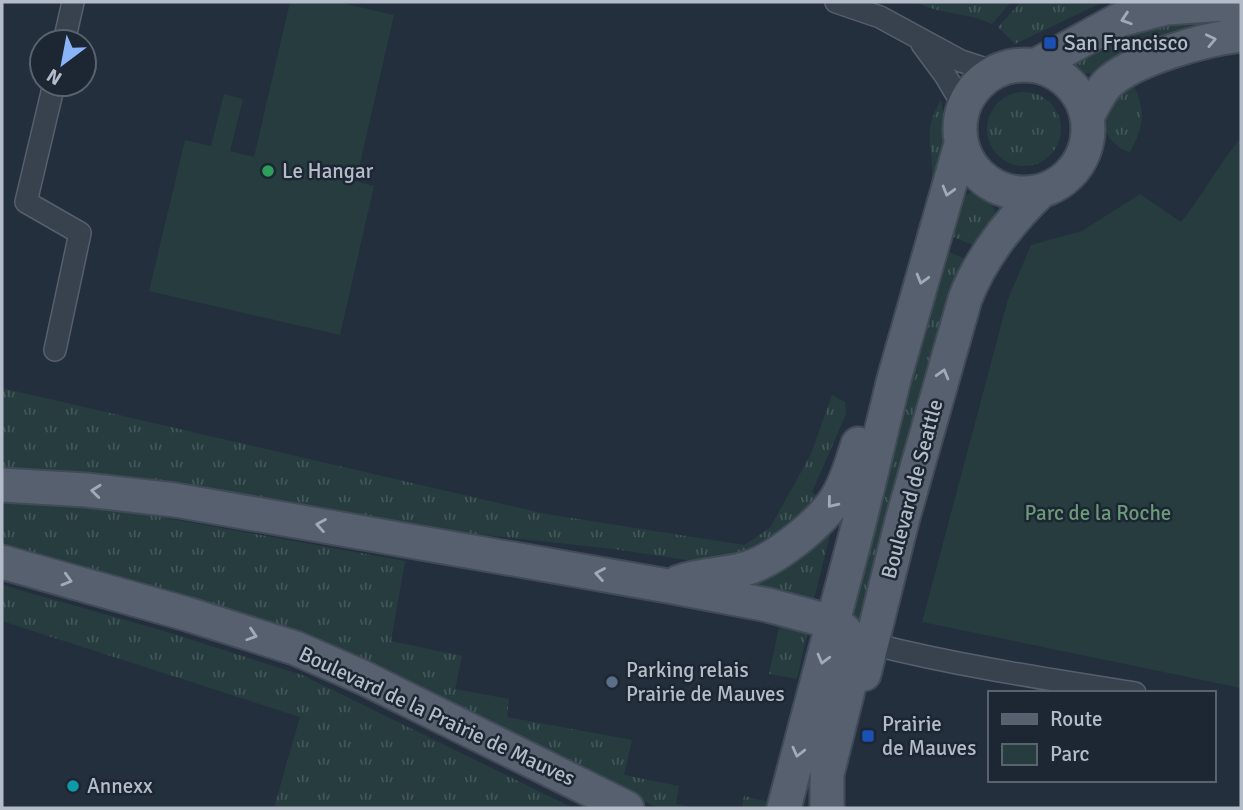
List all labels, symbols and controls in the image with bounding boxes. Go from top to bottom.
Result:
one-way arrow [1120,11,1132,25]
north arrow [28,28,98,98]
place label: San Francisco [1064,30,1188,56]
one-way arrow [1205,33,1217,48]
marker: San Francisco [1042,35,1058,51]
text: N [43,63,66,90]
place label: Le Hangar [282,158,374,184]
marker: Le Hangar [260,163,276,179]
one-way arrow [941,185,956,197]
one-way arrow [916,273,930,285]
one-way arrow [935,368,950,380]
street label: Boulevard de Seattle [876,396,948,582]
one-way arrow [90,484,101,499]
one-way arrow [827,495,840,508]
park label: Parc de la Roche [1025,500,1171,526]
one-way arrow [315,518,326,533]
one-way arrow [594,567,606,582]
one-way arrow [61,572,73,587]
one-way arrow [246,626,258,641]
street label: Boulevard de la Prairie de Mauves [295,641,579,791]
one-way arrow [816,653,831,665]
place label: Parking relais Prairie de Mauves [626,657,785,707]
marker: Parking relais Prairie de Mauves [604,674,620,690]
legend [988,691,1215,782]
text: Route [1050,706,1102,732]
place label: Prairie de Mauves [882,711,976,761]
marker: Prairie de Mauves [860,728,876,744]
text: Parc [1050,741,1089,767]
one-way arrow [792,746,806,758]
place label: Annexx [87,773,153,799]
marker: Annexx [65,778,81,794]

